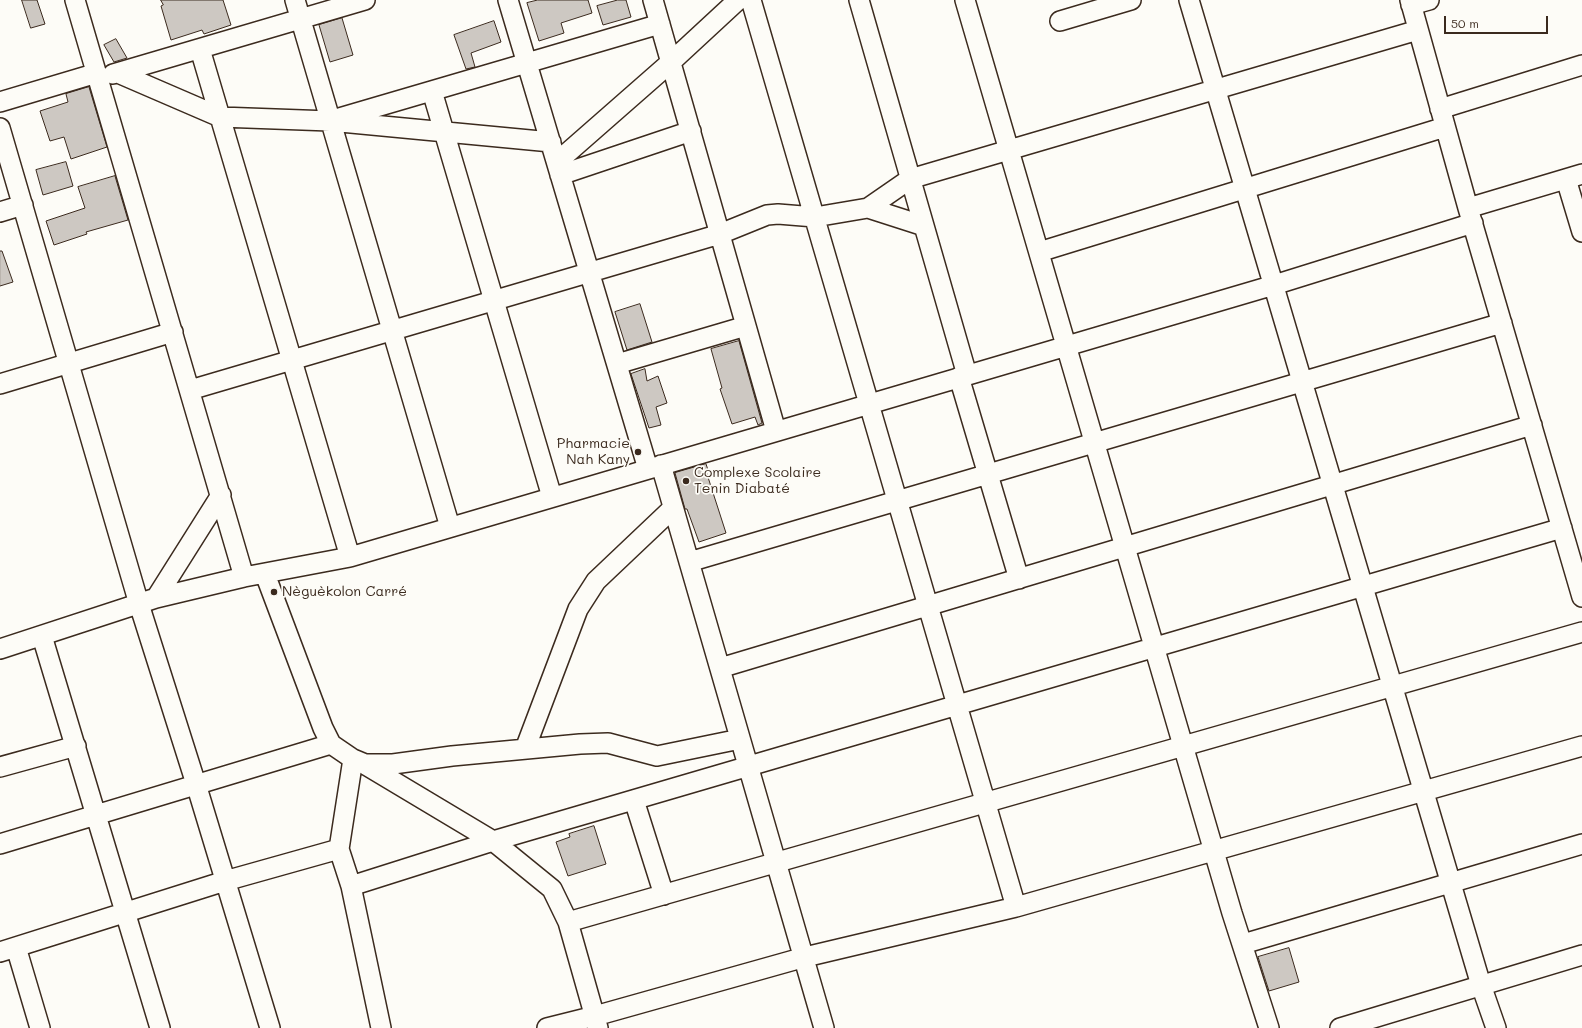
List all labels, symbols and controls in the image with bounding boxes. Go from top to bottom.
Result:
scale bar [1446,8,1550,34]
text: 50 m [1451,15,1479,31]
place label: Pharmacie Nah Kany [557,436,630,468]
marker: Pharmacie Nah Kany [633,447,643,457]
place label: Complexe Scolaire Tenin Diabaté [694,465,821,498]
marker: Complexe Scolaire Tenin Diabaté [681,476,691,486]
place label: Nèguèkolon Carré [282,584,407,600]
marker: Nèguèkolon Carré [269,587,279,597]

